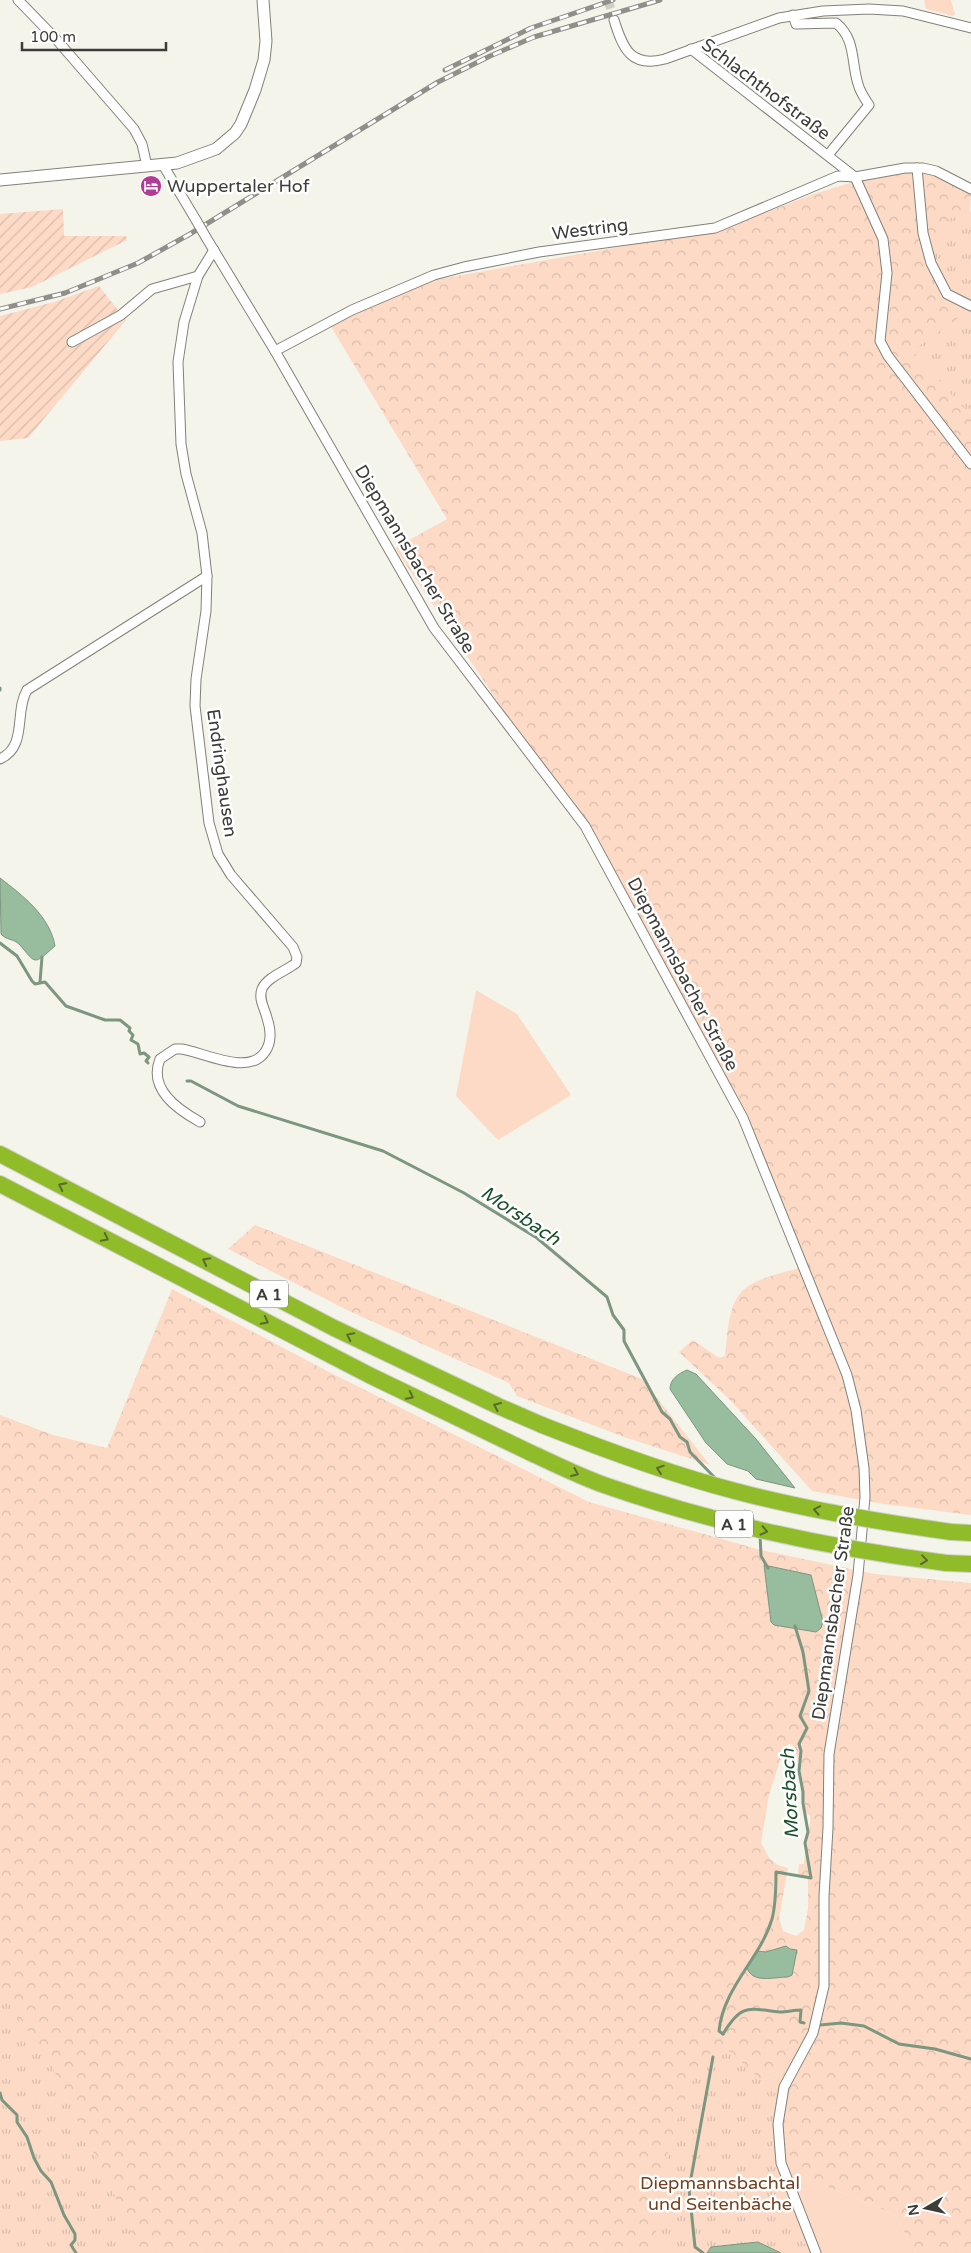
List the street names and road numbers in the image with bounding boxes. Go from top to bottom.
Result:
street label: Schlachthofstraße [697,33,835,145]
street label: Westring [551,213,629,245]
street label: Diepmannsbacher Straße [350,461,480,657]
street label: Endringhausen [202,708,242,838]
street label: Diepmannsbacher Straße [623,873,743,1075]
road number: A 1 [250,1280,288,1308]
street label: Diepmannsbacher Straße [807,1504,859,1722]
road number: A 1 [715,1510,753,1538]

